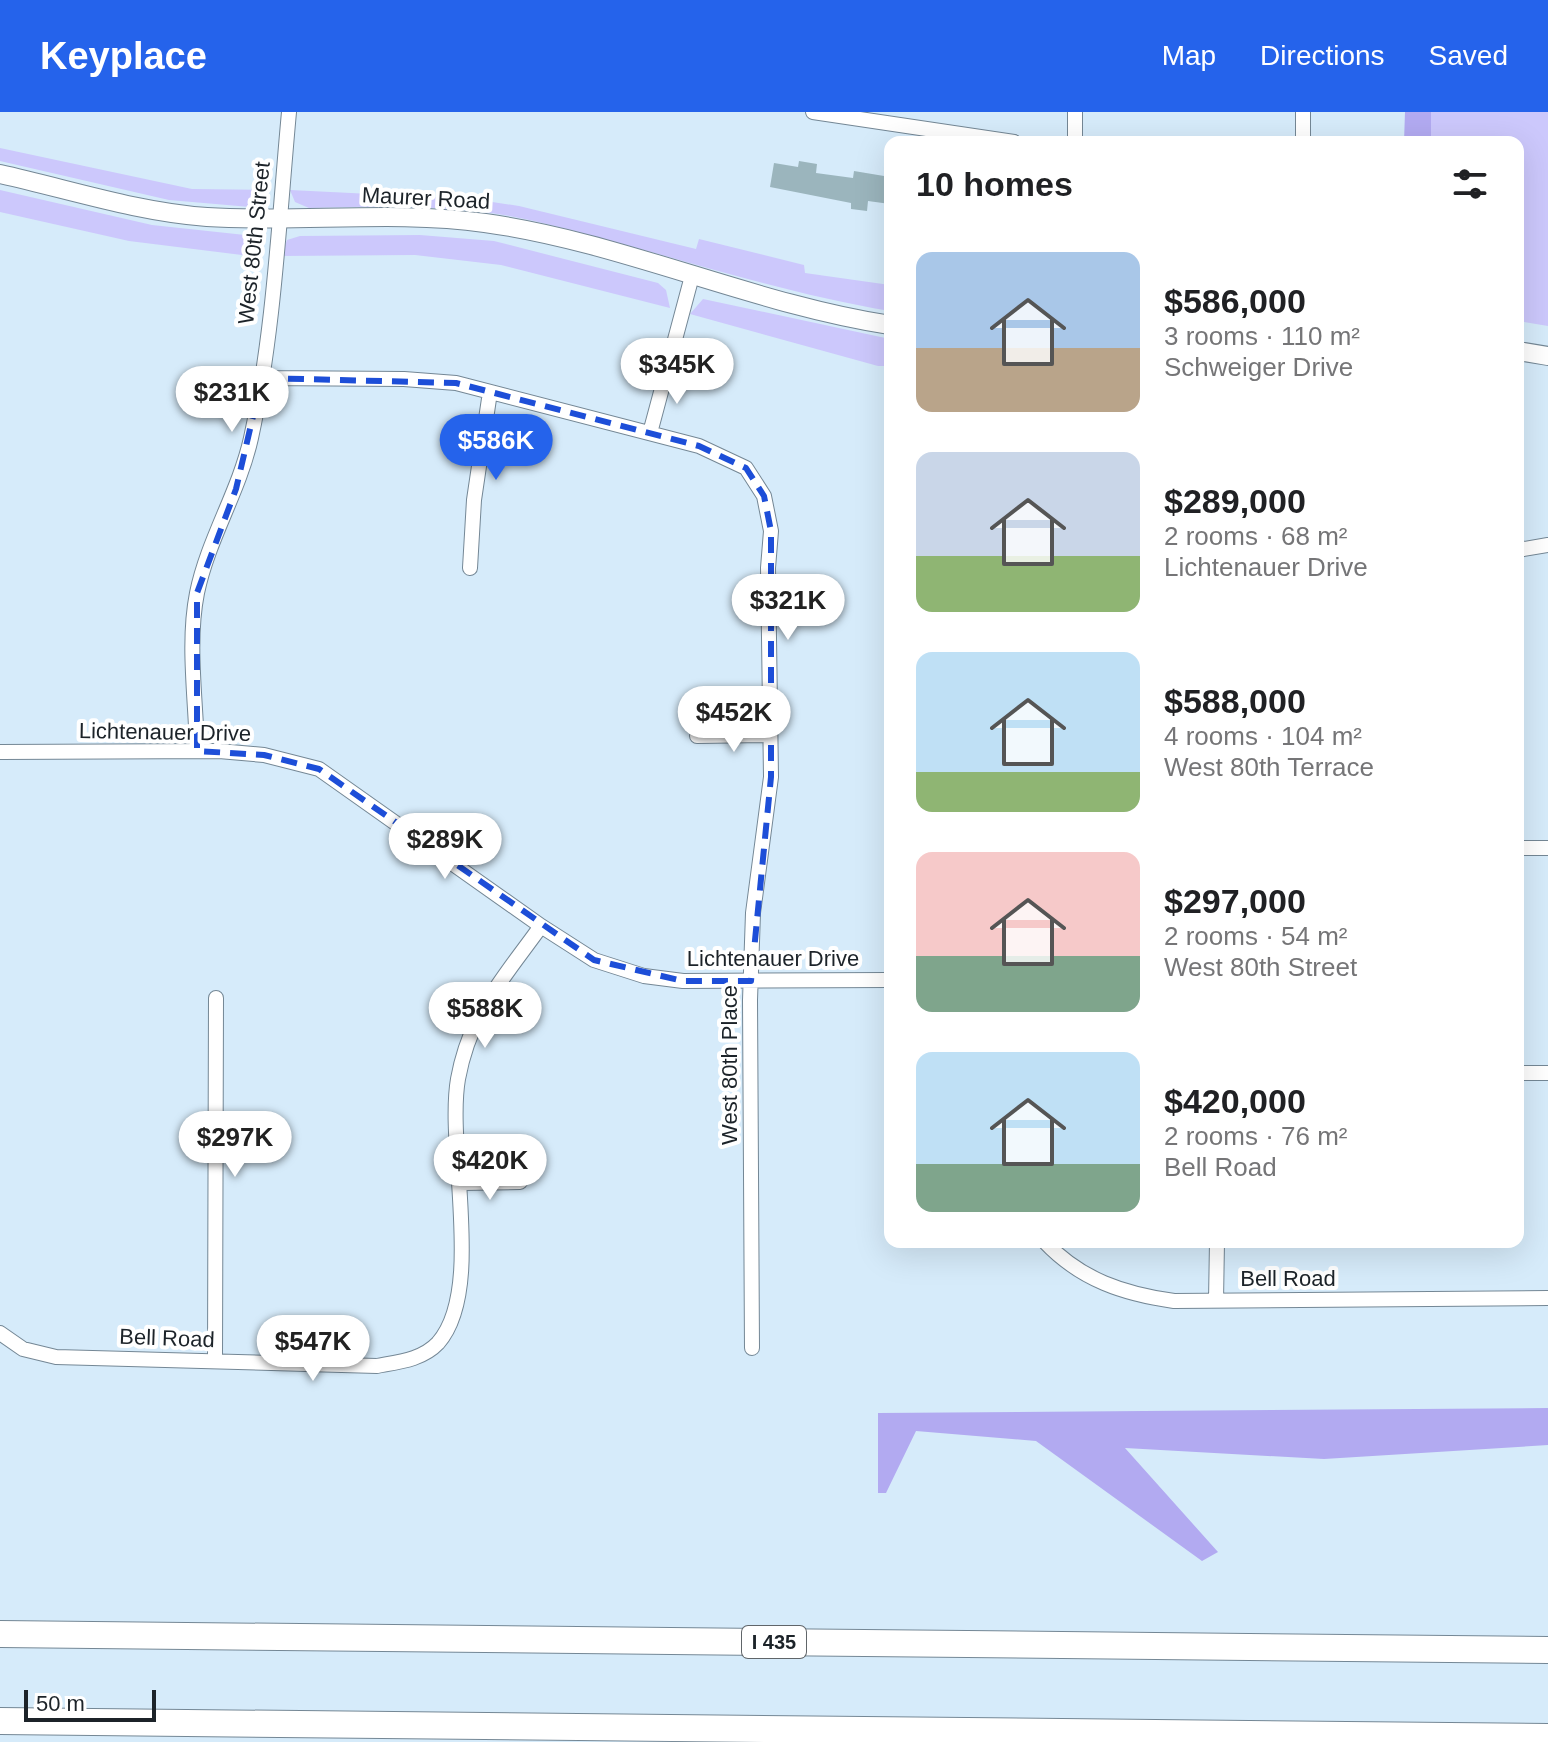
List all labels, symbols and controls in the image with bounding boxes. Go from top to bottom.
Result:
text: Keyplace [40,35,207,77]
text: Map [1162,40,1216,71]
text: Directions [1260,40,1385,71]
text: Saved [1429,40,1508,71]
street label: West 80th Street [233,160,275,326]
icon: filters [1448,162,1492,206]
text: 10 homes [916,165,1073,203]
street label: Maurer Road [361,182,491,214]
text: $586,000 [1164,282,1306,320]
icon: home [980,284,1076,380]
text: 3 rooms · 110 m² [1164,321,1360,351]
pin: $345K [621,338,733,406]
text: $345K [639,349,715,379]
text: Schweiger Drive [1164,352,1353,382]
pin: $231K [176,366,288,434]
text: $231K [194,377,270,407]
pin: $586K [440,414,552,482]
text: $586K [458,425,534,455]
text: $289,000 [1164,482,1306,520]
icon: home [980,484,1076,580]
text: 2 rooms · 68 m² [1164,521,1348,551]
text: Lichtenauer Drive [1164,552,1368,582]
pin: $321K [732,574,844,642]
text: $321K [750,585,826,615]
text: $588,000 [1164,682,1306,720]
icon: home [980,684,1076,780]
pin: $452K [678,686,790,754]
text: $452K [696,697,772,727]
street label: Lichtenauer Drive [79,718,251,746]
text: 4 rooms · 104 m² [1164,721,1362,751]
text: West 80th Terrace [1164,752,1374,782]
pin: $289K [389,813,501,881]
text: $289K [407,824,483,854]
text: $297,000 [1164,882,1306,920]
icon: home [980,884,1076,980]
text: 2 rooms · 54 m² [1164,921,1348,951]
street label: Lichtenauer Drive [687,946,859,971]
text: West 80th Street [1164,952,1357,982]
pin: $588K [429,982,541,1050]
street label: West 80th Place [717,985,742,1145]
text: $588K [447,993,523,1023]
text: $420,000 [1164,1082,1306,1120]
icon: home [980,1084,1076,1180]
pin: $297K [179,1111,291,1179]
text: 2 rooms · 76 m² [1164,1121,1348,1151]
text: $297K [197,1122,273,1152]
pin: $420K [434,1134,546,1202]
text: $420K [452,1145,528,1175]
text: Bell Road [1164,1152,1277,1182]
street label: Bell Road [1240,1266,1336,1291]
pin: $547K [257,1315,369,1383]
street label: Bell Road [119,1324,215,1352]
text: $547K [275,1326,351,1356]
road number: I 435 [742,1626,806,1658]
scale bar [24,1686,156,1722]
text: 50 m [36,1691,85,1716]

